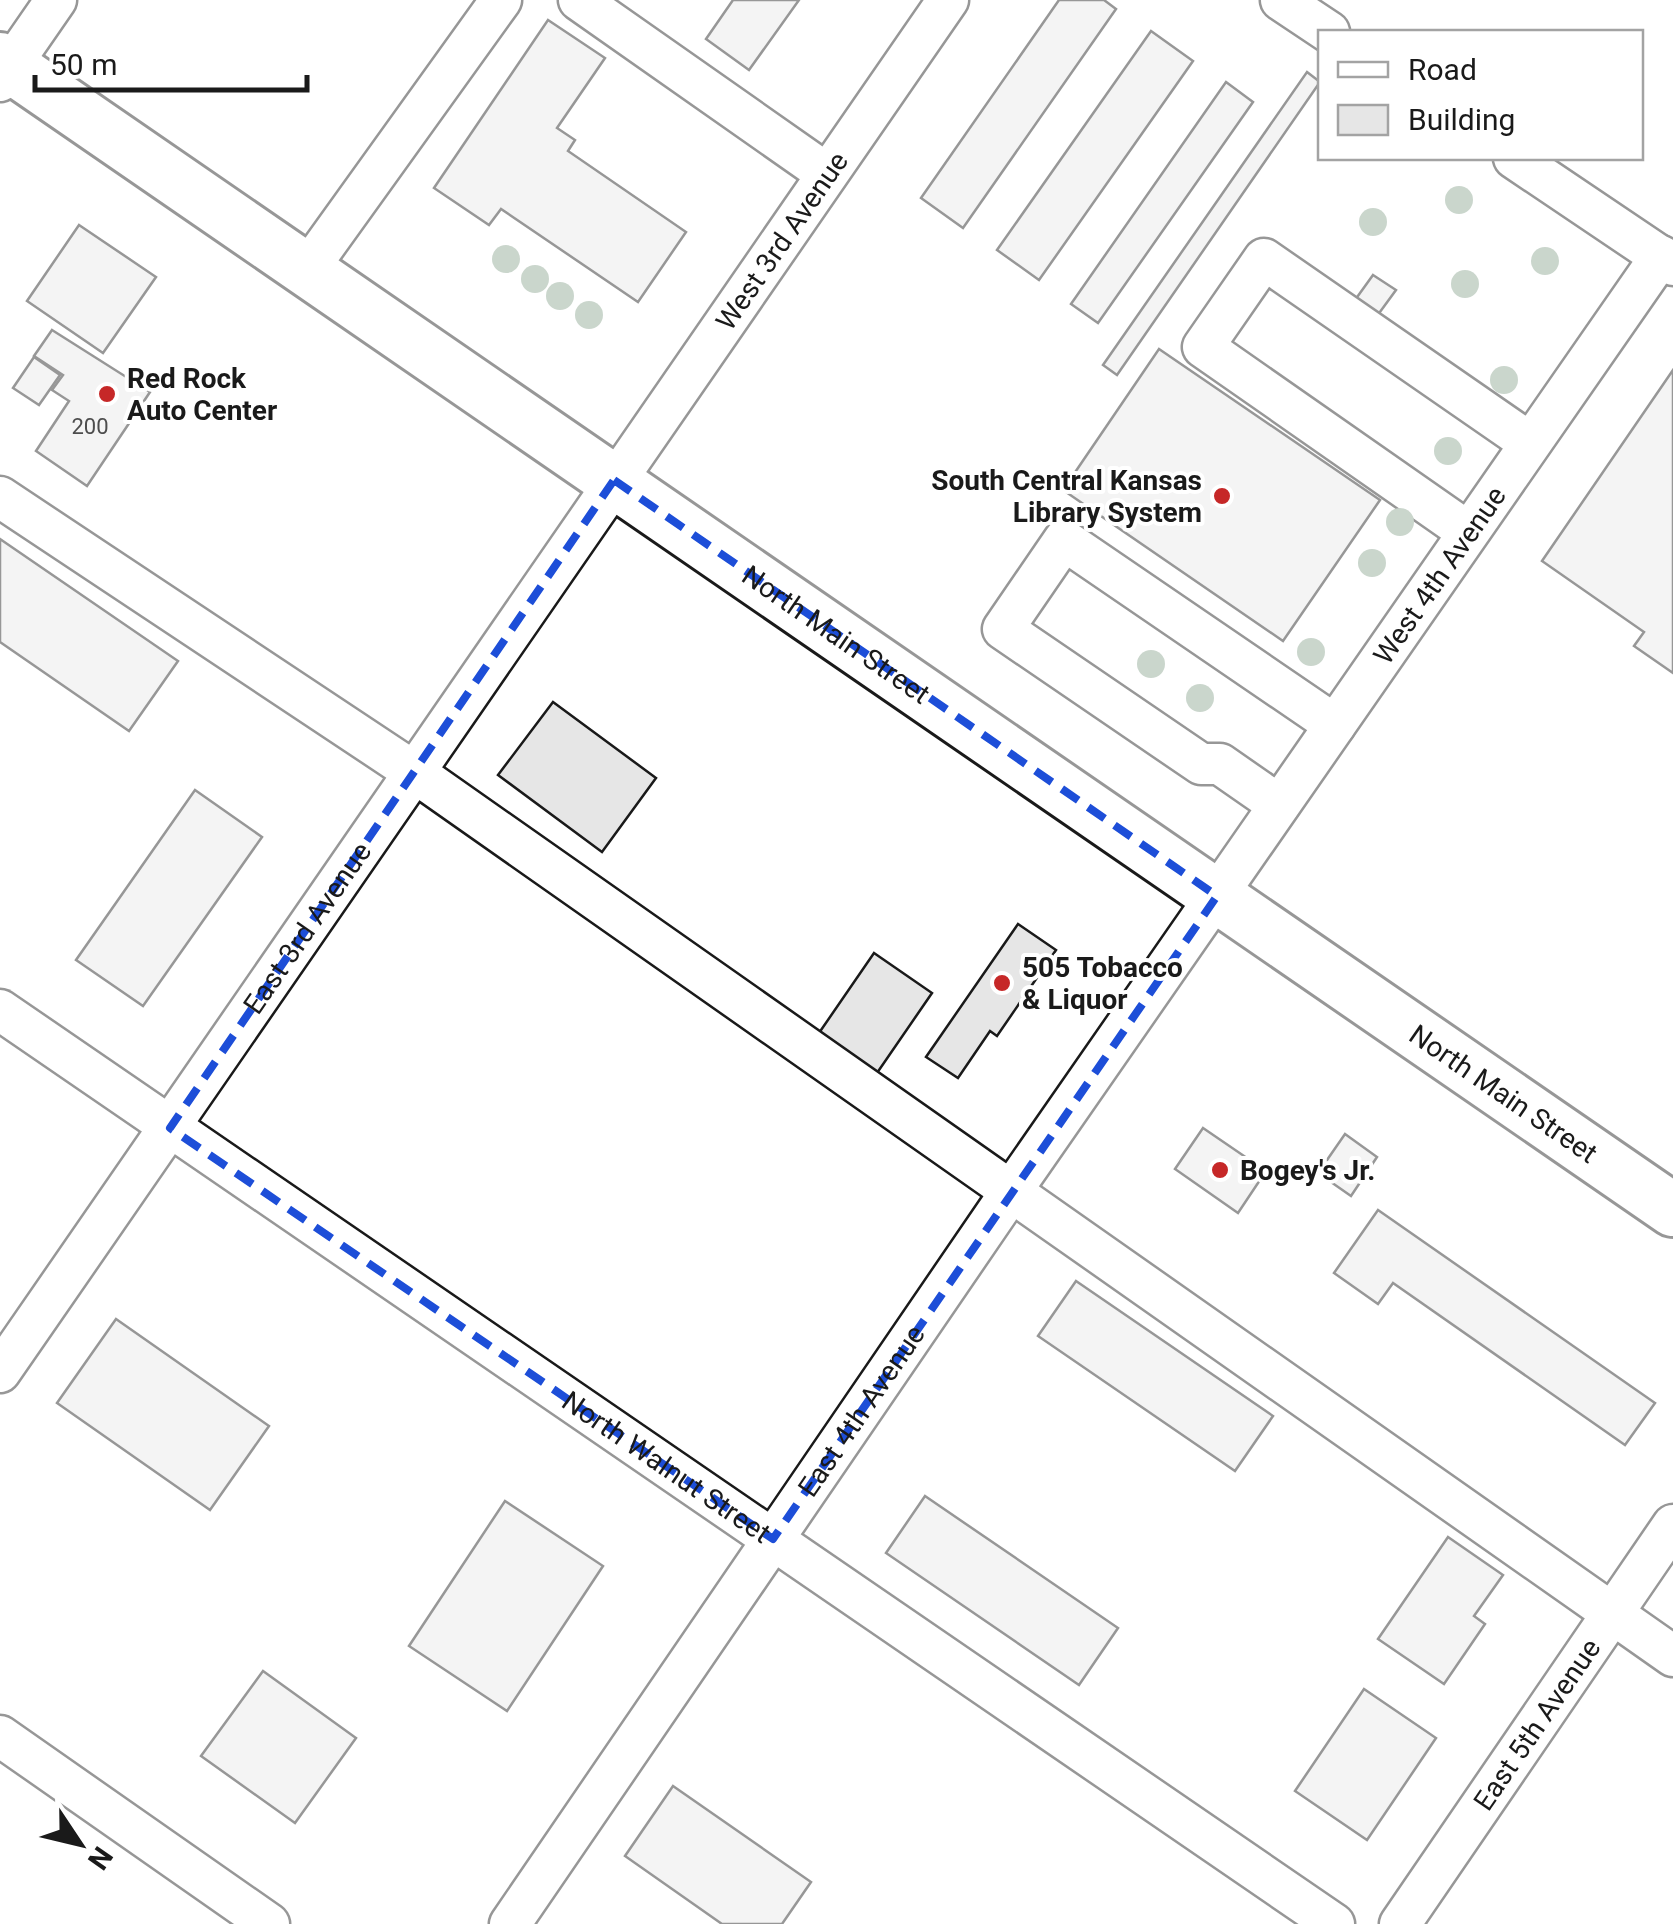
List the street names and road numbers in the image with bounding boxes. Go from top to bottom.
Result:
street label: West 3rd Avenue [709,146,855,336]
street label: West 4th Avenue [1367,480,1513,671]
street label: North Main Street [736,559,936,711]
street label: East 3rd Avenue [237,836,378,1020]
street label: North Main Street [1403,1018,1603,1170]
street label: East 4th Avenue [791,1319,932,1503]
street label: North Walnut Street [556,1384,777,1550]
street label: East 5th Avenue [1467,1632,1607,1817]

